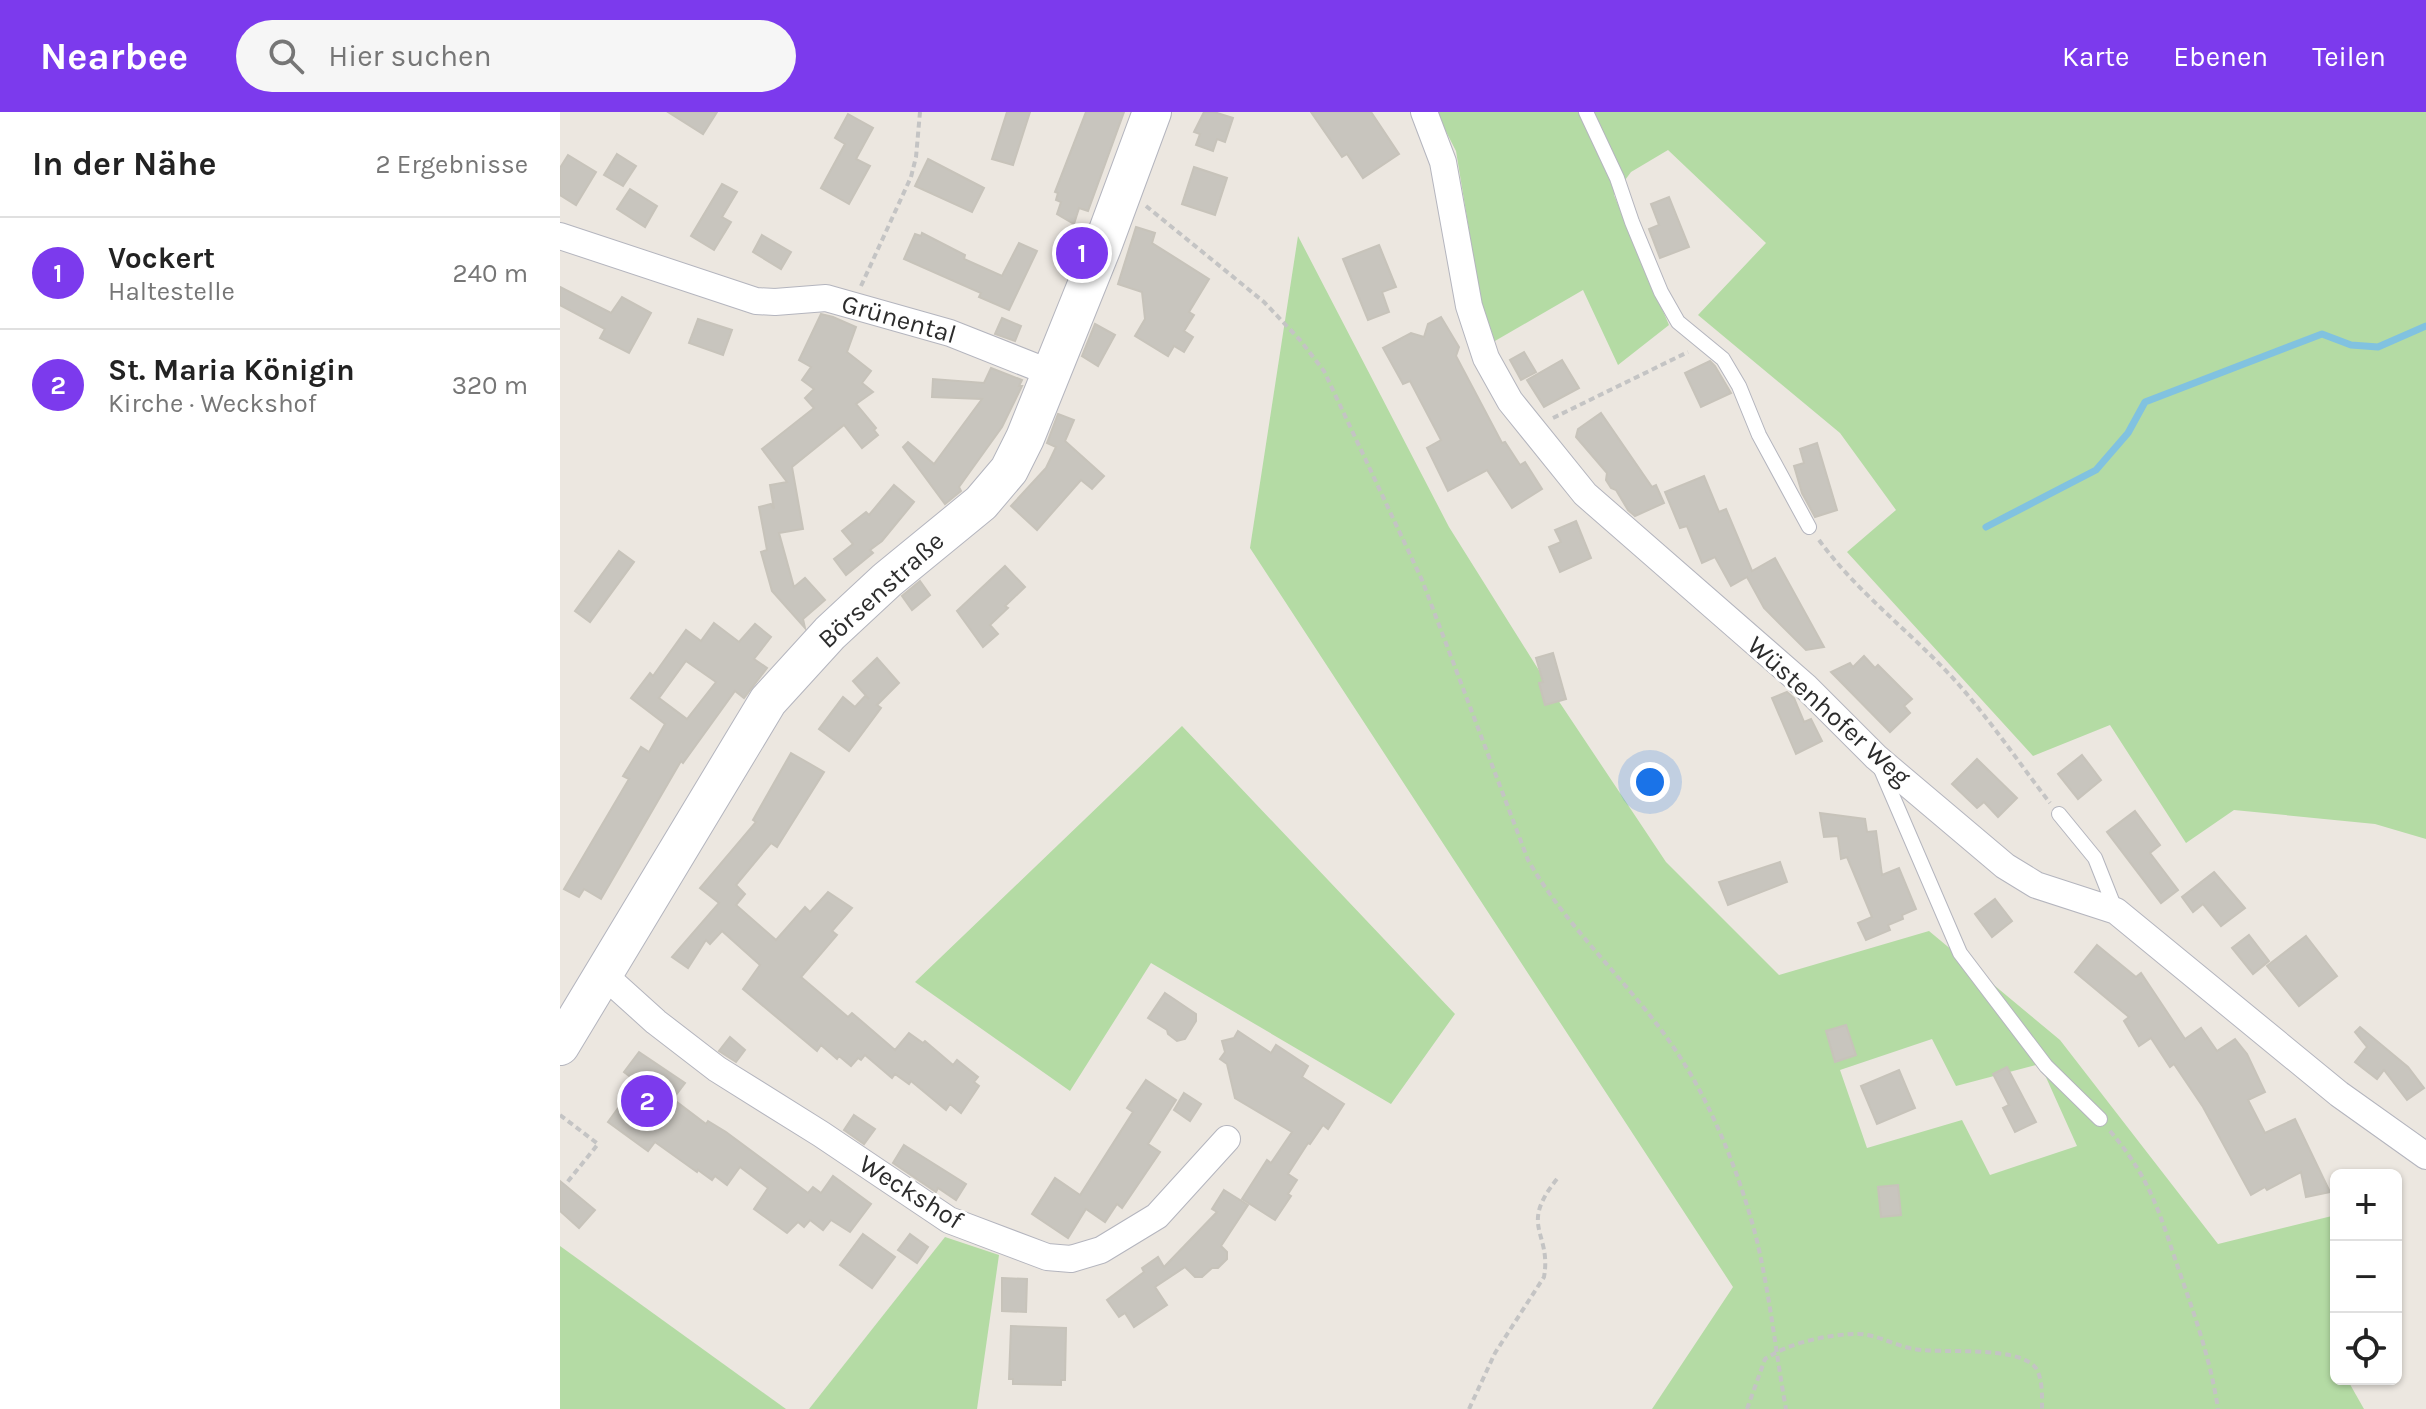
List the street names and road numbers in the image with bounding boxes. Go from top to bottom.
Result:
street label: Grünental [838,288,960,350]
street label: Börsenstraße [812,525,950,655]
street label: Wüstenhofer Weg [1741,630,1917,793]
street label: Weckshof [853,1148,969,1237]

